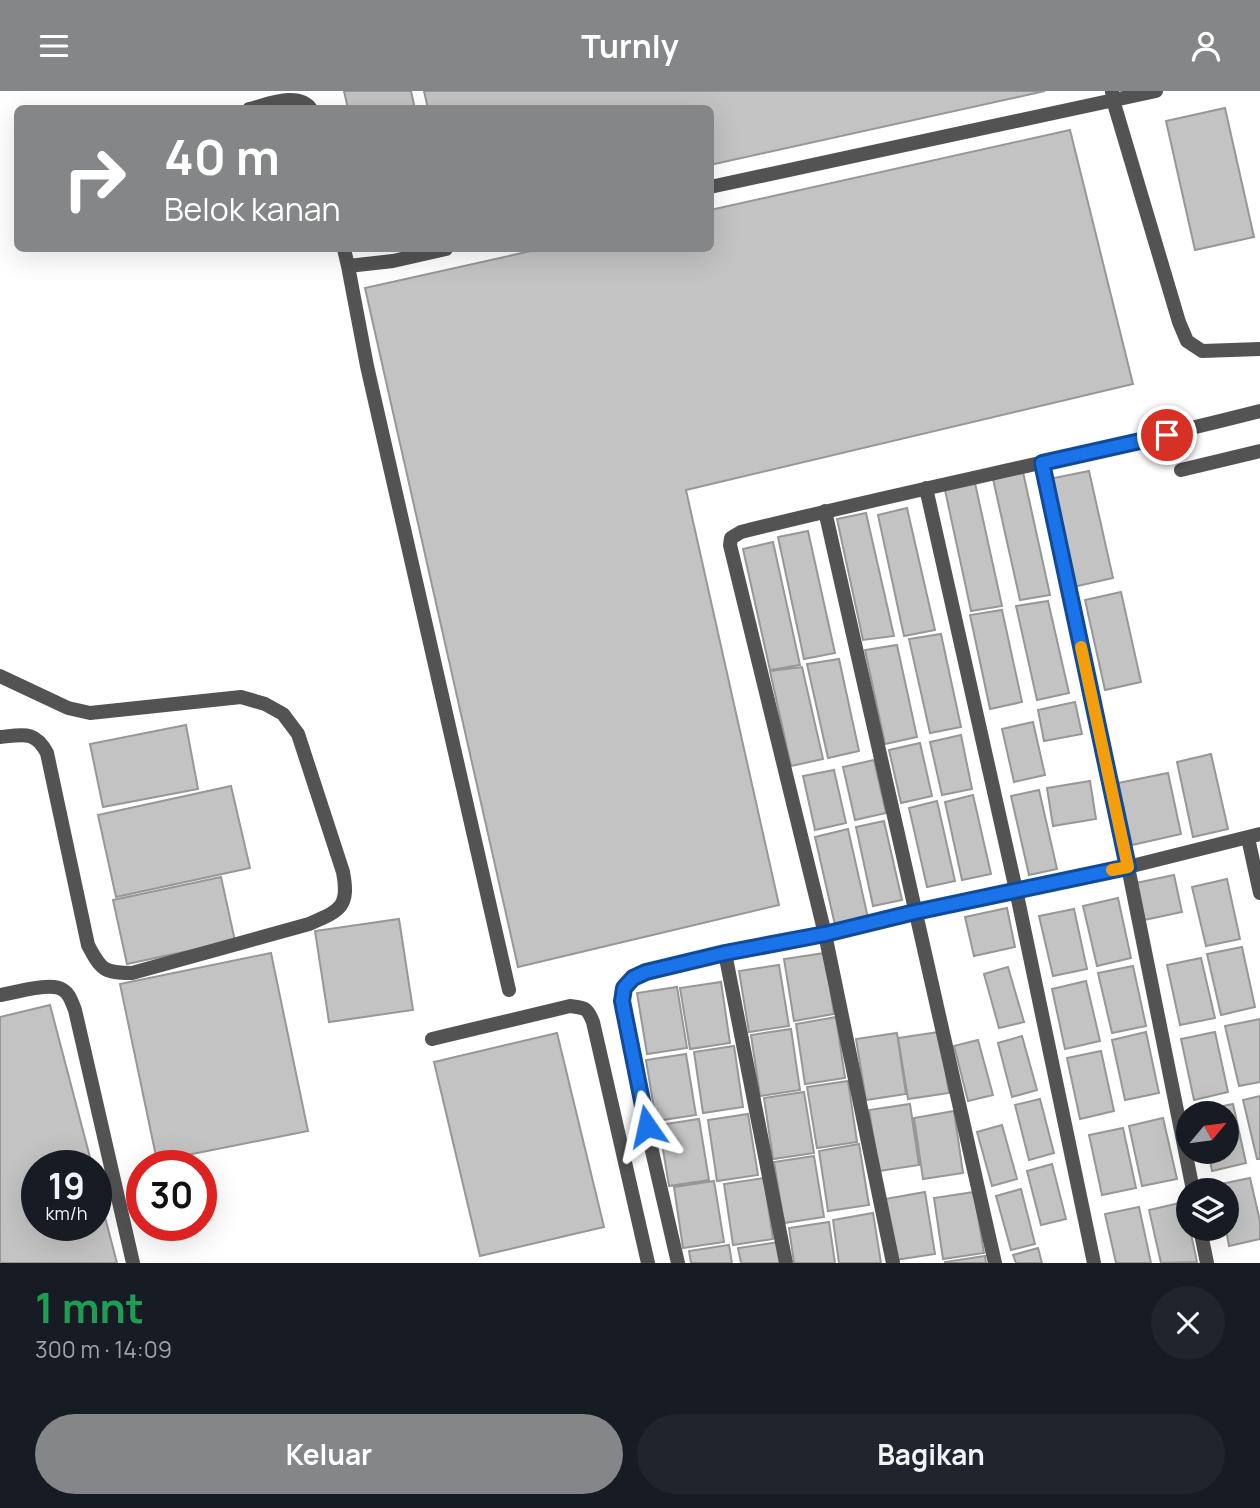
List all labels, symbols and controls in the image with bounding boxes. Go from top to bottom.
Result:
text: Turnly [581,24,679,68]
icon: menu [35,27,73,65]
icon: person [1187,27,1225,65]
text: 40 m [164,123,280,190]
icon: right [49,133,140,224]
text: Belok kanan [164,187,340,231]
pin [1137,405,1197,465]
icon: arrive [1148,416,1186,454]
position arrow [610,1089,684,1163]
north arrow [1176,1101,1239,1164]
map controls [1176,1101,1239,1241]
speed limit sign: 30 [126,1150,217,1241]
text: 19 [48,1162,85,1210]
button: layers [1176,1178,1239,1241]
text: km/h [46,1201,87,1225]
text: 1 mnt [35,1278,144,1336]
button: close [1151,1286,1225,1360]
text: 300 m · 14:09 [35,1333,172,1365]
button: Keluar [35,1414,623,1494]
button: Bagikan [637,1414,1225,1494]

